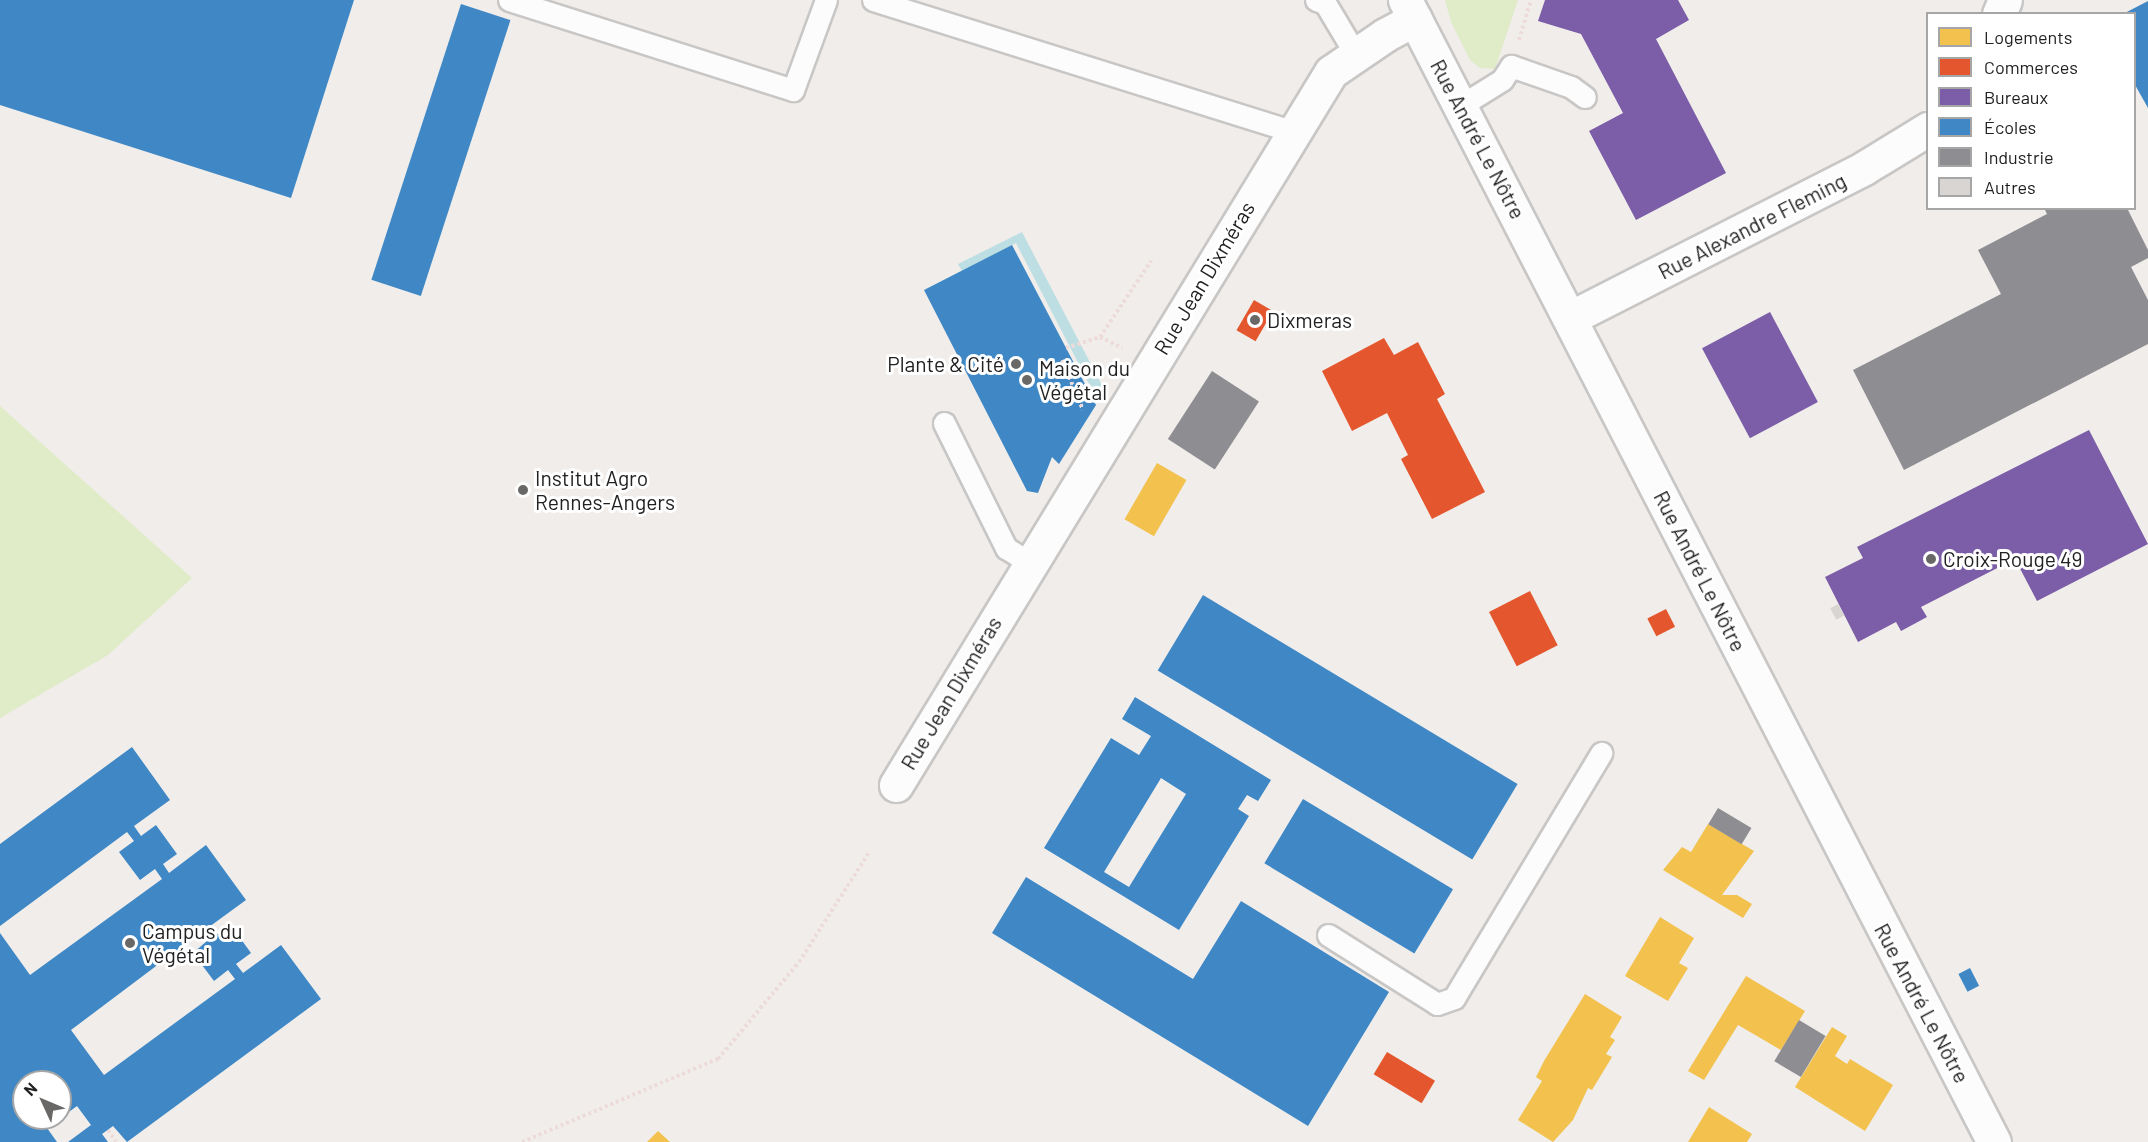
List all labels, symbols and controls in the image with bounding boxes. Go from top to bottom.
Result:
legend [1926,12,2136,210]
text: Logements [1984,26,2073,48]
street label: Rue André Le Nôtre [1425,55,1531,223]
text: Commerces [1984,56,2078,78]
text: Bureaux [1984,86,2048,108]
text: Écoles [1984,116,2036,138]
text: Industrie [1984,146,2054,168]
street label: Rue Alexandre Fleming [1654,168,1850,284]
text: Autres [1984,176,2036,198]
street label: Rue Jean Dixméras [1148,197,1260,359]
place label: Dixmeras [1267,307,1352,333]
marker: Dixmeras [1248,313,1262,327]
place label: Plante & Cité [887,351,1004,377]
place label: Maison du Végétal [1039,355,1130,405]
marker: Plante & Cité [1009,357,1023,371]
marker: Maison du Végétal [1020,373,1034,387]
place label: Institut Agro Rennes-Angers [535,465,675,515]
marker: Institut Agro Rennes-Angers [516,483,530,497]
street label: Rue André Le Nôtre [1649,486,1751,656]
place label: Croix-Rouge 49 [1943,546,2083,572]
marker: Croix-Rouge 49 [1924,552,1938,566]
street label: Rue Jean Dixméras [895,612,1007,774]
place label: Campus du Végétal [142,918,243,968]
street label: Rue André Le Nôtre [1869,919,1975,1087]
marker: Campus du Végétal [123,936,137,950]
north arrow [12,1070,72,1130]
text: N [20,1078,41,1099]

